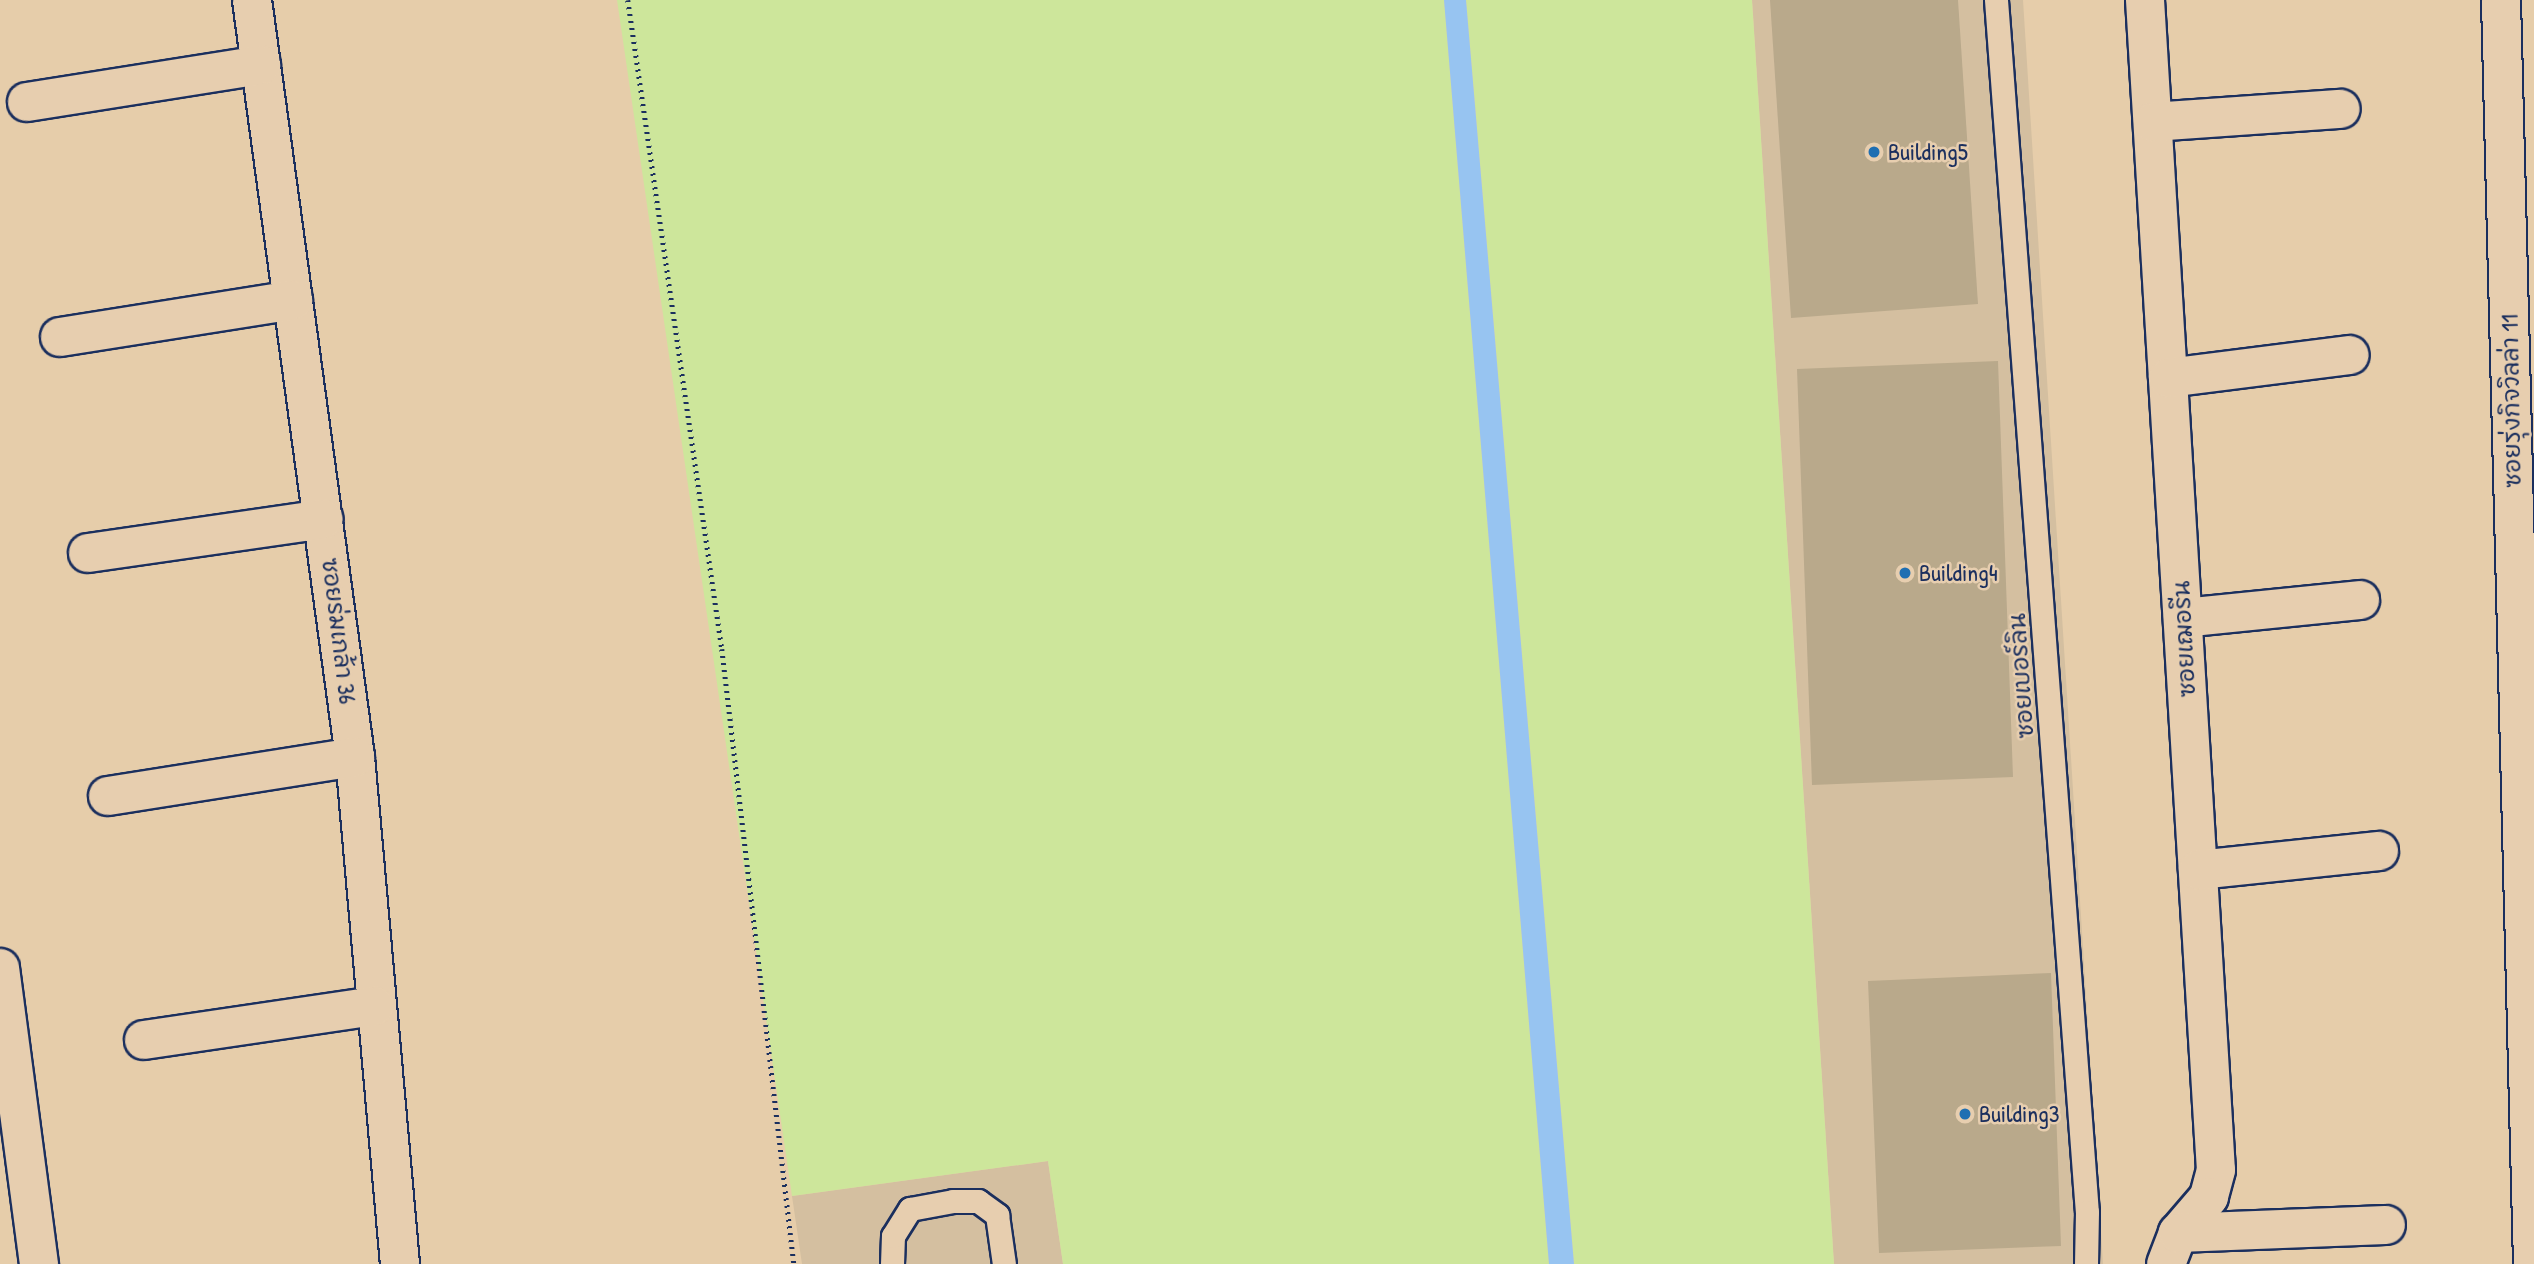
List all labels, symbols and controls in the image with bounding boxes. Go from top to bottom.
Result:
place label: Building5 [1888,138,1968,166]
marker: Building5 [1866,144,1882,160]
street label: ซอยรุ่งกิจวิลล่า 11 [2495,314,2527,488]
street label: ซอยร่มเกล้า 36 [316,556,362,706]
place label: Building4 [1919,559,1998,587]
marker: Building4 [1897,565,1913,581]
street label: ซอยเฌอรีน [2167,580,2201,698]
street label: ซอยเบอร์ลิน [2002,613,2040,739]
place label: Building3 [1979,1100,2060,1128]
marker: Building3 [1957,1106,1973,1122]

